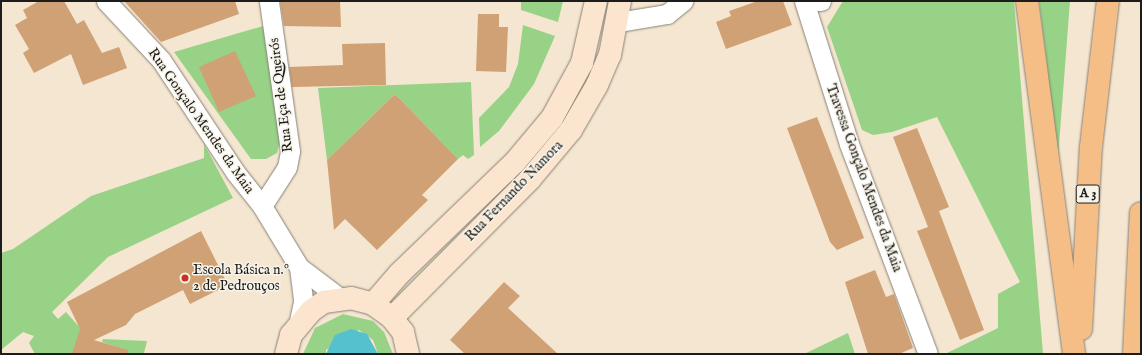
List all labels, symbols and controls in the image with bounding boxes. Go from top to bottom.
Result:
street label: Rua Eça de Queirós [266,37,296,153]
street label: Rua Gonçalo Mendes da Maia [144,45,258,197]
street label: Travessa Gonçalo Mendes da Maia [822,82,906,274]
street label: Rua Fernando Namora [462,137,566,245]
road number: A 3 [1075,183,1101,205]
place label: Escola Básica n.º 2 de Pedrouços [193,262,290,294]
marker: Escola Básica n.º 2 de Pedrouços [180,273,190,283]

